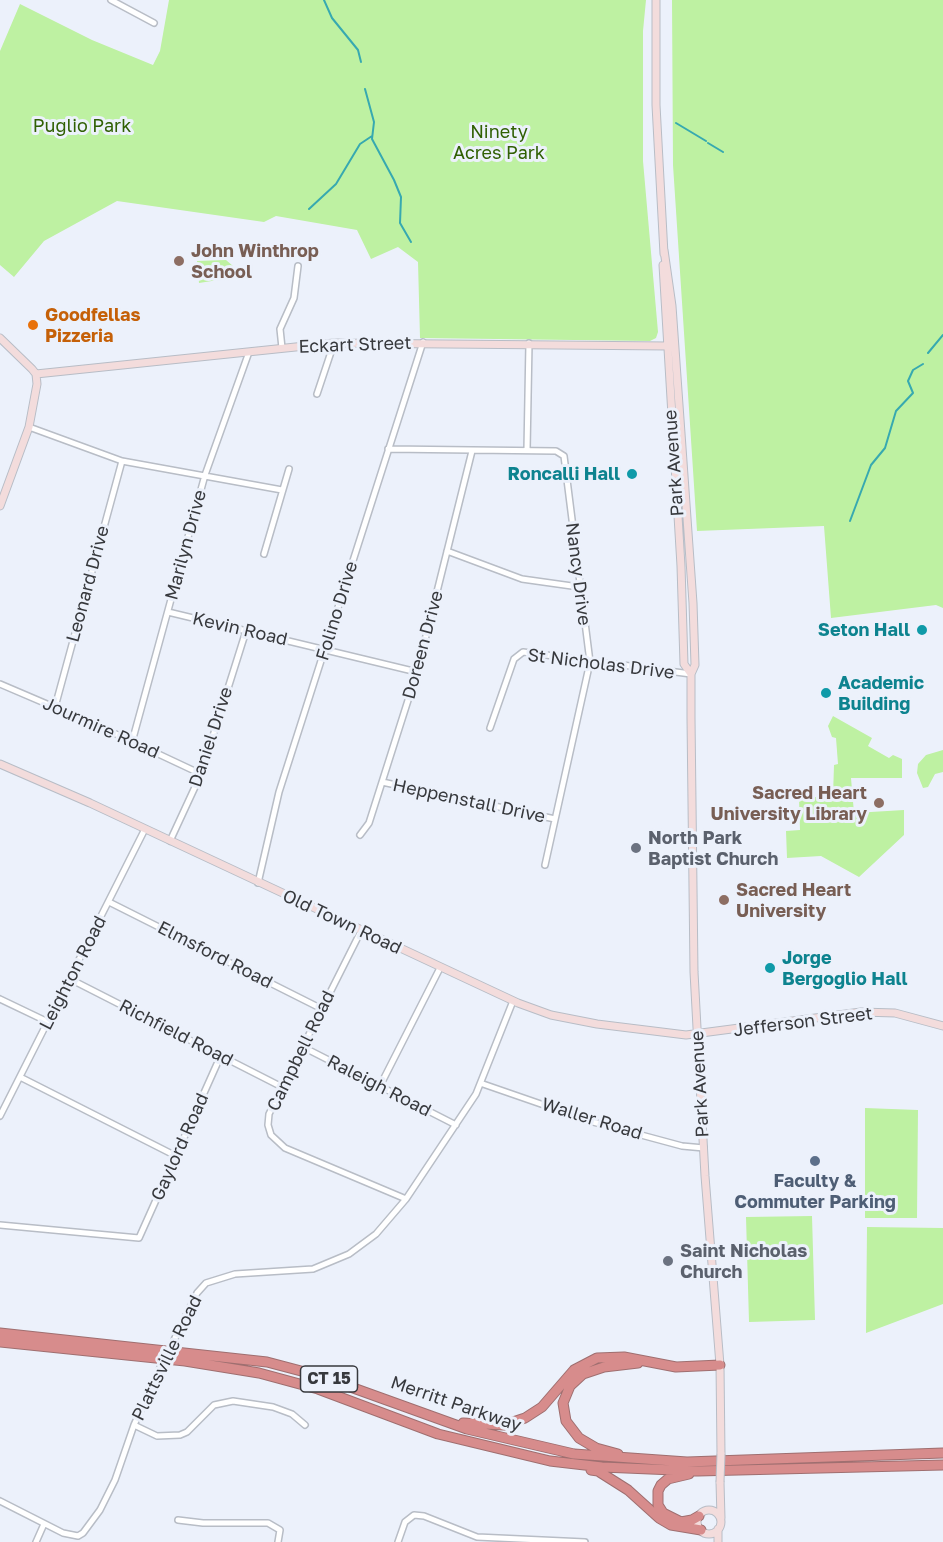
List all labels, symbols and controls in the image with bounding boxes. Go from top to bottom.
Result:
park label: Puglio Park [33,115,131,137]
park label: Ninety Acres Park [453,121,545,164]
place label: John Winthrop School [191,240,319,282]
marker: John Winthrop School [172,254,186,268]
place label: Goodfellas Pizzeria [45,304,141,346]
marker: Goodfellas Pizzeria [26,318,40,332]
street label: Eckart Street [298,332,412,358]
street label: Park Avenue [659,409,689,517]
place label: Roncalli Hall [508,463,620,485]
marker: Roncalli Hall [625,467,639,481]
street label: Marilyn Drive [161,488,211,602]
street label: Nancy Drive [561,521,595,627]
street label: Leonard Drive [62,523,114,645]
street label: Folino Drive [312,559,362,663]
street label: Doreen Drive [398,588,448,702]
street label: Kevin Road [190,608,290,650]
place label: Seton Hall [818,619,910,641]
marker: Seton Hall [915,623,929,637]
street label: St Nicholas Drive [526,644,676,684]
place label: Academic Building [838,672,924,714]
street label: Daniel Drive [185,684,237,790]
marker: Academic Building [819,686,833,700]
street label: Jourmire Road [39,693,163,763]
street label: Heppenstall Drive [391,774,547,828]
place label: Sacred Heart University Library [711,782,867,824]
marker: Sacred Heart University Library [872,796,886,810]
place label: North Park Baptist Church [648,827,778,870]
marker: North Park Baptist Church [629,841,643,855]
place label: Sacred Heart University [736,879,851,922]
street label: Old Town Road [279,885,405,959]
marker: Sacred Heart University [717,893,731,907]
street label: Leighton Road [35,912,111,1034]
street label: Elmsford Road [154,917,276,993]
place label: Jorge Bergoglio Hall [782,947,907,990]
marker: Jorge Bergoglio Hall [763,961,777,975]
street label: Campbell Road [263,987,339,1115]
street label: Richfield Road [115,995,237,1071]
street label: Jefferson Street [732,1003,874,1041]
street label: Park Avenue [686,1030,714,1138]
street label: Raleigh Road [323,1051,435,1121]
street label: Gaylord Road [147,1090,213,1204]
street label: Waller Road [539,1093,645,1145]
marker: Faculty & Commuter Parking [808,1154,822,1168]
place label: Faculty & Commuter Parking [734,1170,896,1212]
place label: Saint Nicholas Church [680,1240,807,1282]
marker: Saint Nicholas Church [661,1254,675,1268]
street label: Plattsville Road [127,1292,207,1424]
road number: CT 15 [300,1366,358,1392]
street label: Merritt Parkway [388,1372,524,1436]

